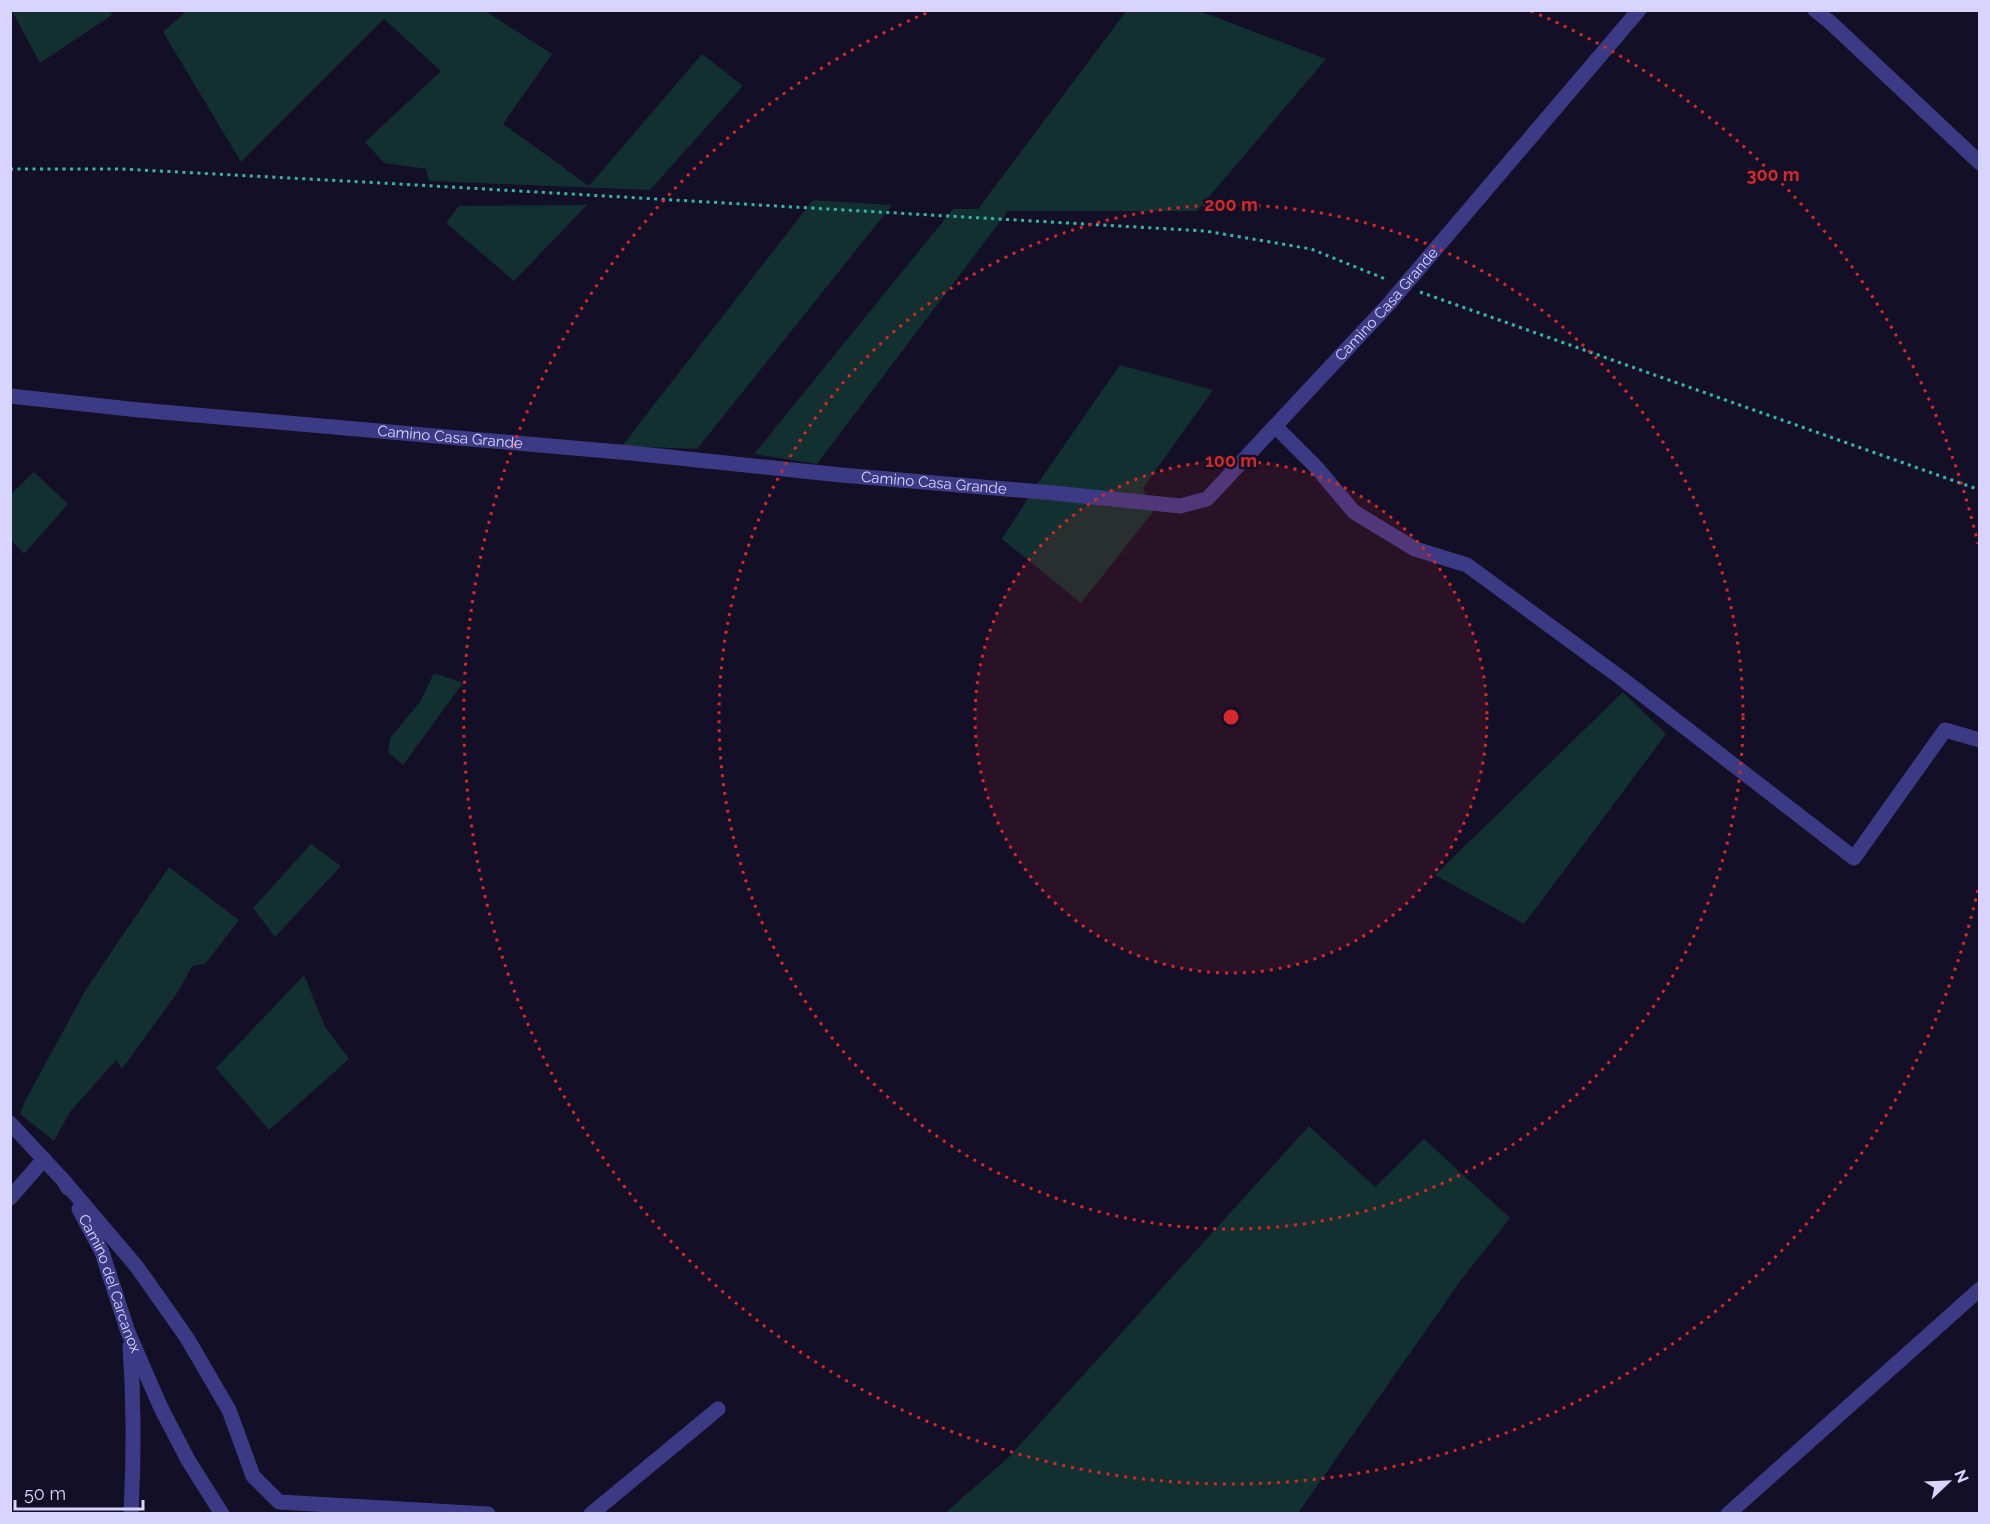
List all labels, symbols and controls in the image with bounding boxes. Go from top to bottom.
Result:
text: 300 m [1746,164,1800,185]
text: 200 m [1204,194,1258,215]
street label: Camino Casa Grande [1331,244,1442,365]
street label: Camino Casa Grande [377,422,524,453]
text: 100 m [1205,450,1257,471]
street label: Camino Casa Grande [860,468,1008,498]
centre of rings [1221,707,1241,727]
street label: Camino del Carcanox [74,1211,145,1356]
north arrow [1918,1452,1978,1512]
text: N [1950,1467,1972,1486]
scale bar [15,1473,142,1511]
text: 50 m [24,1483,66,1504]

